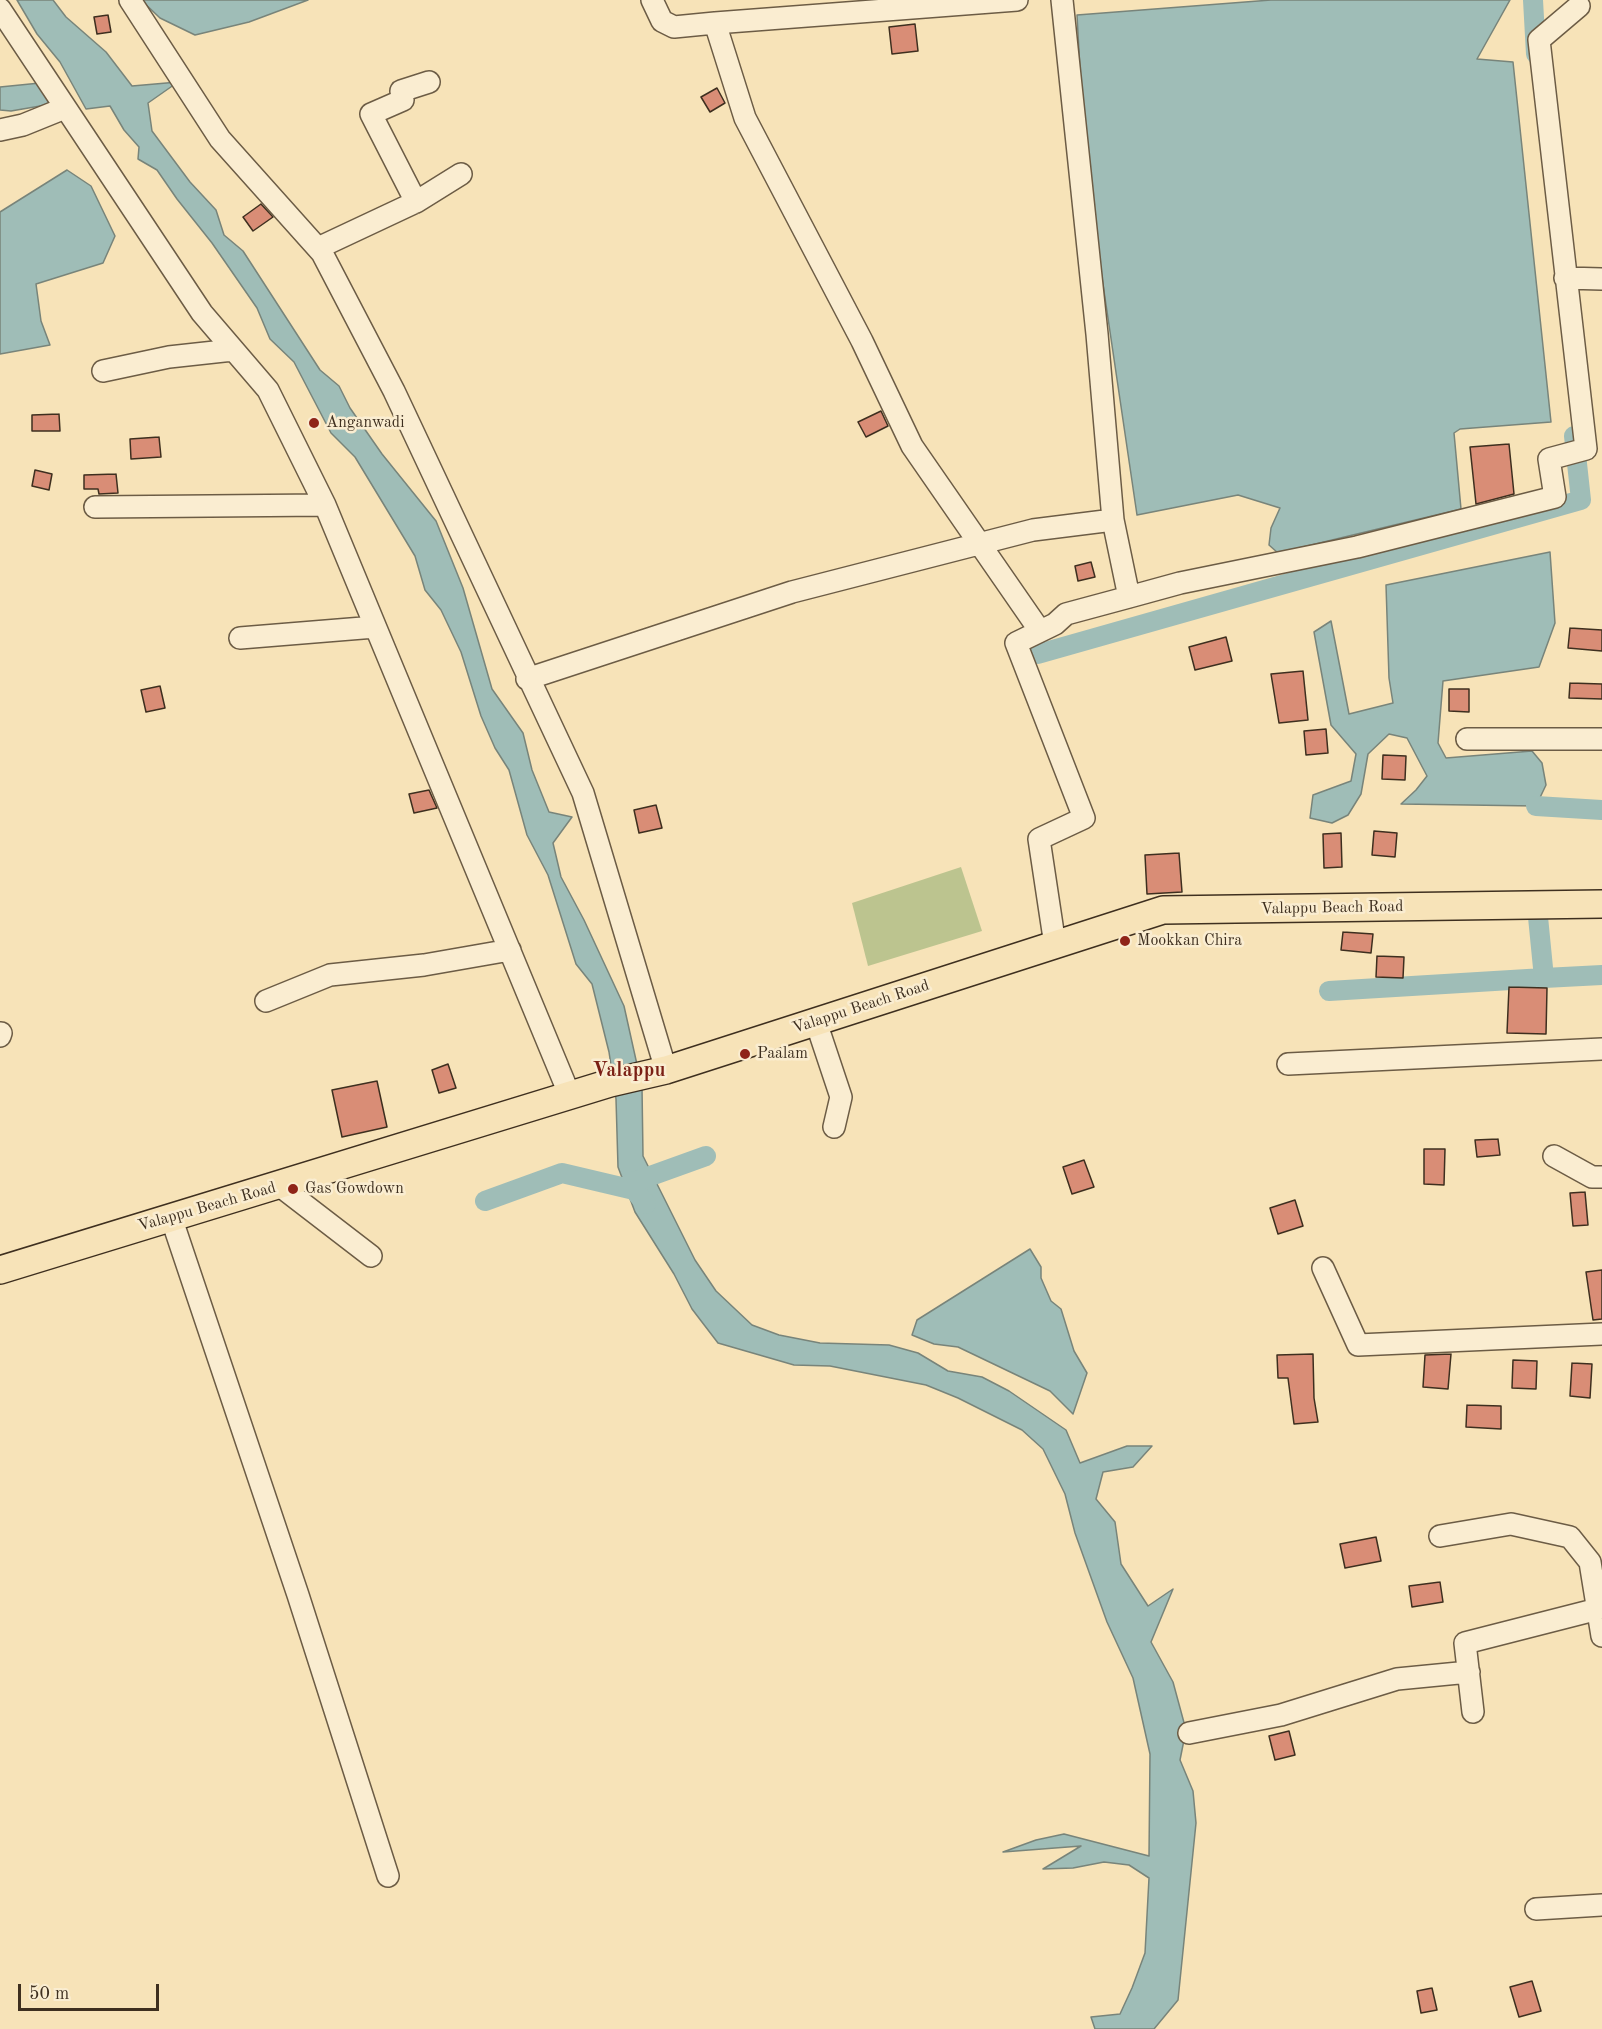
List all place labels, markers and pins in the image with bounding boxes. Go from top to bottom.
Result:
place label: Anganwadi [326,413,405,433]
marker: Anganwadi [307,416,321,430]
place label: Mookkan Chira [1137,931,1242,951]
marker: Mookkan Chira [1118,934,1132,948]
place label: Paalam [757,1044,808,1064]
marker: Paalam [738,1047,752,1061]
place label: Gas Gowdown [305,1179,404,1199]
marker: Gas Gowdown [286,1182,300,1196]

